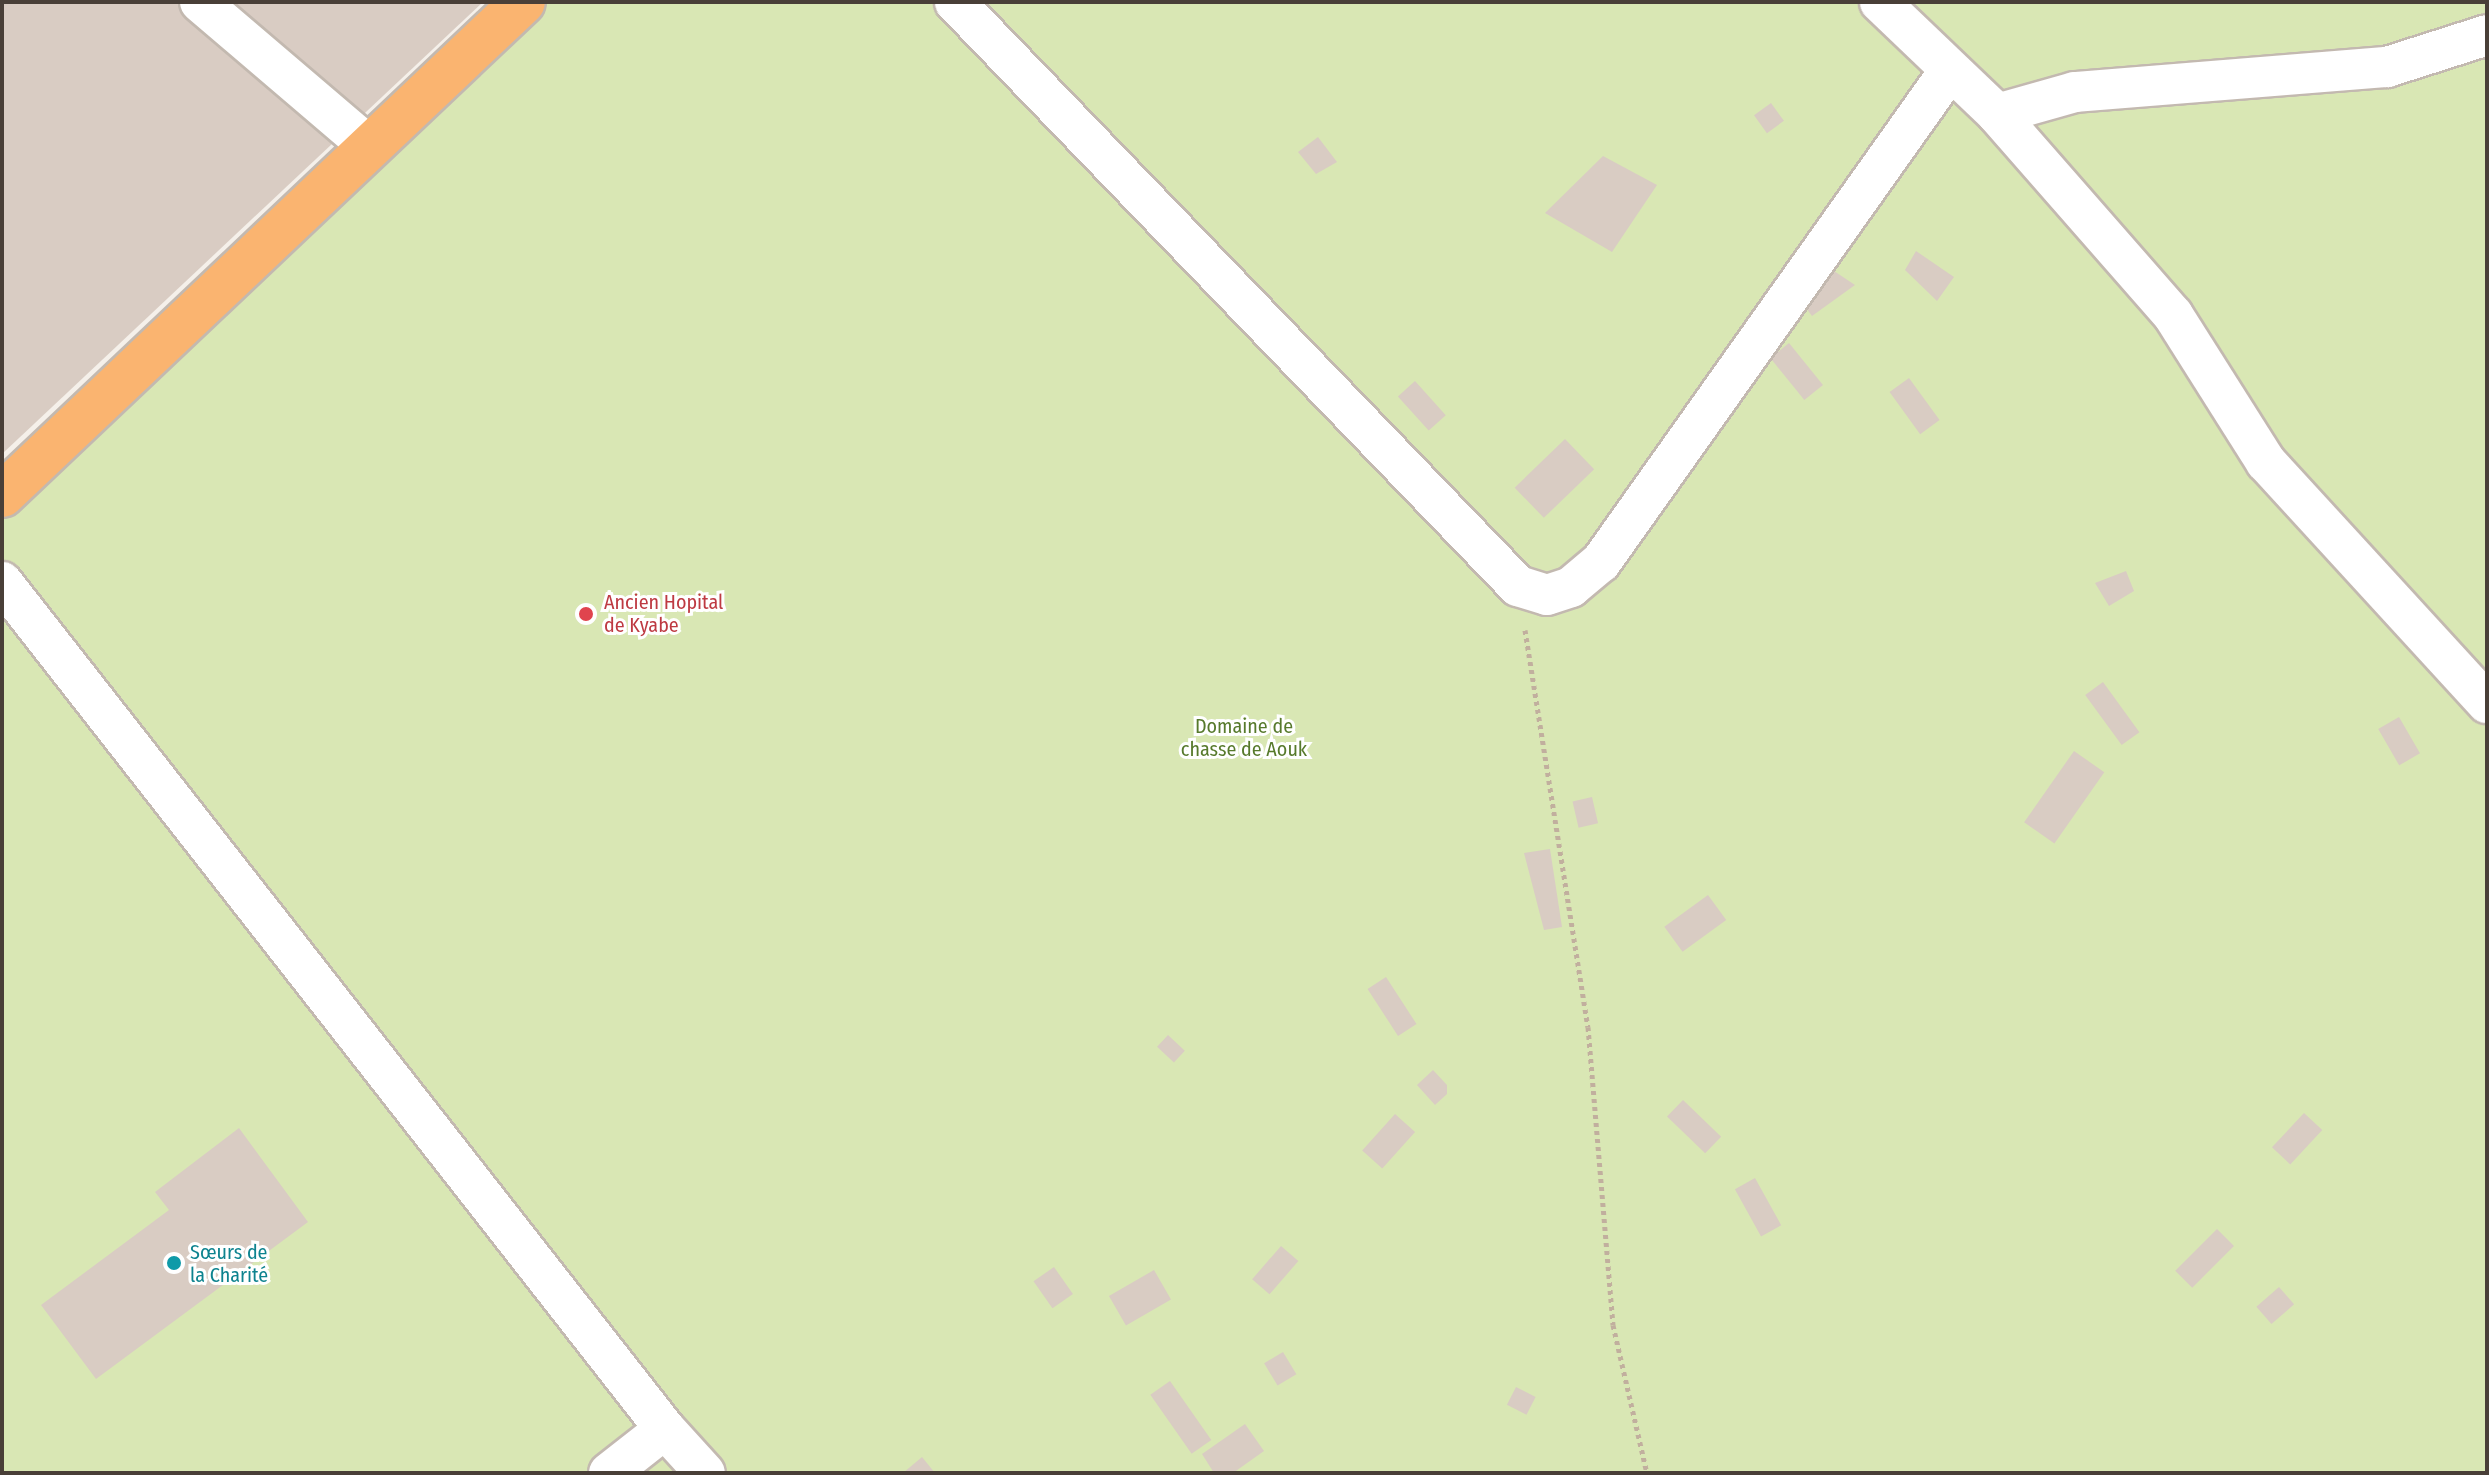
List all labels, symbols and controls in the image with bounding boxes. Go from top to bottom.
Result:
place label: Ancien Hopital de Kyabe [604,590,723,637]
marker: Ancien Hopital de Kyabe [575,603,597,625]
park label: Domaine de chasse de Aouk [1181,714,1307,761]
place label: Sœurs de la Charité [190,1240,268,1287]
marker: Sœurs de la Charité [165,1254,183,1272]

